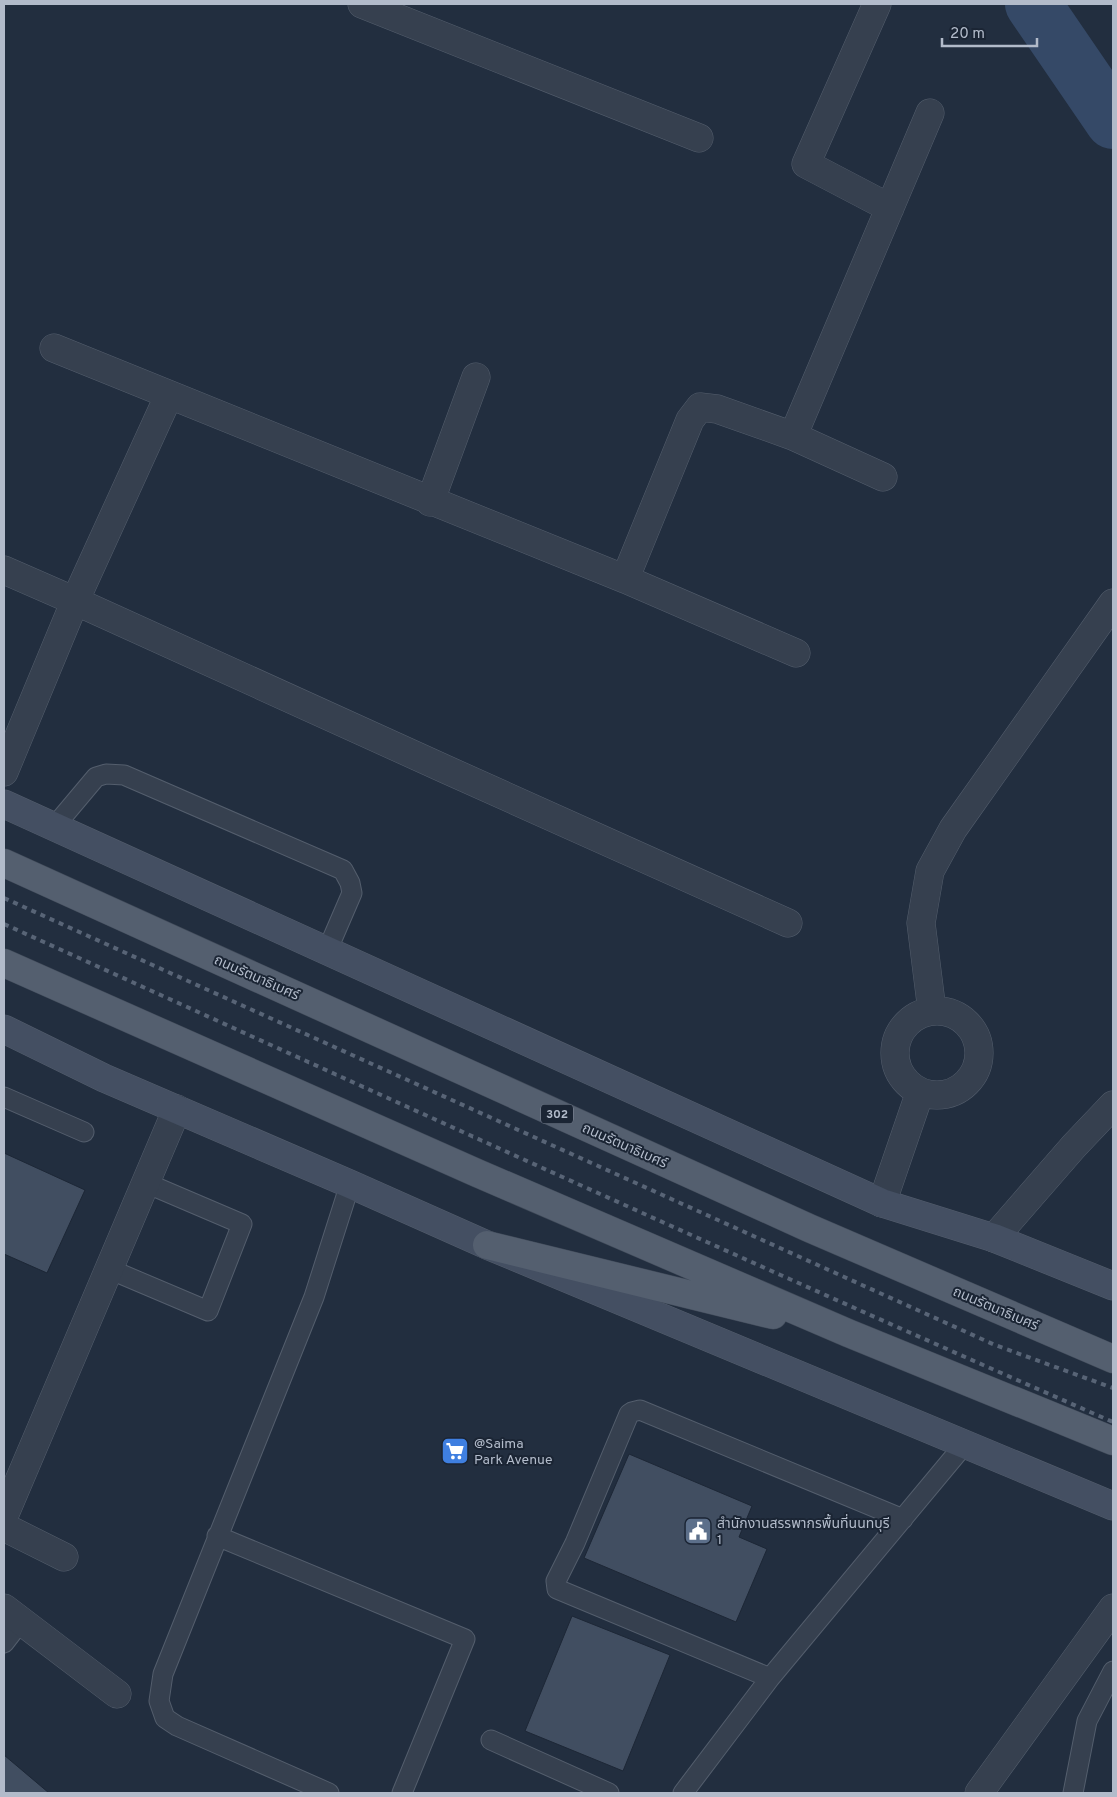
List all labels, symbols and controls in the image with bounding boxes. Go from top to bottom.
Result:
scale bar [942,15,1037,47]
text: 20 m [950,25,985,44]
street label: ถนนรัตนาธิเบศร์ [211,952,302,1005]
road number: 302 [541,1104,573,1124]
street label: ถนนรัตนาธิเบศร์ [579,1120,670,1173]
street label: ถนนรัตนาธิเบศร์ [950,1284,1041,1335]
supermarket icon: @Saima Park Avenue [440,1436,470,1466]
place label: @Saima Park Avenue [474,1436,552,1469]
place label: สำนักงานสรรพากรพื้นที่นนทบุรี 1 [717,1513,890,1549]
public building icon: สำนักงานสรรพากรพื้นที่นนทบุรี 1 [683,1516,713,1546]

